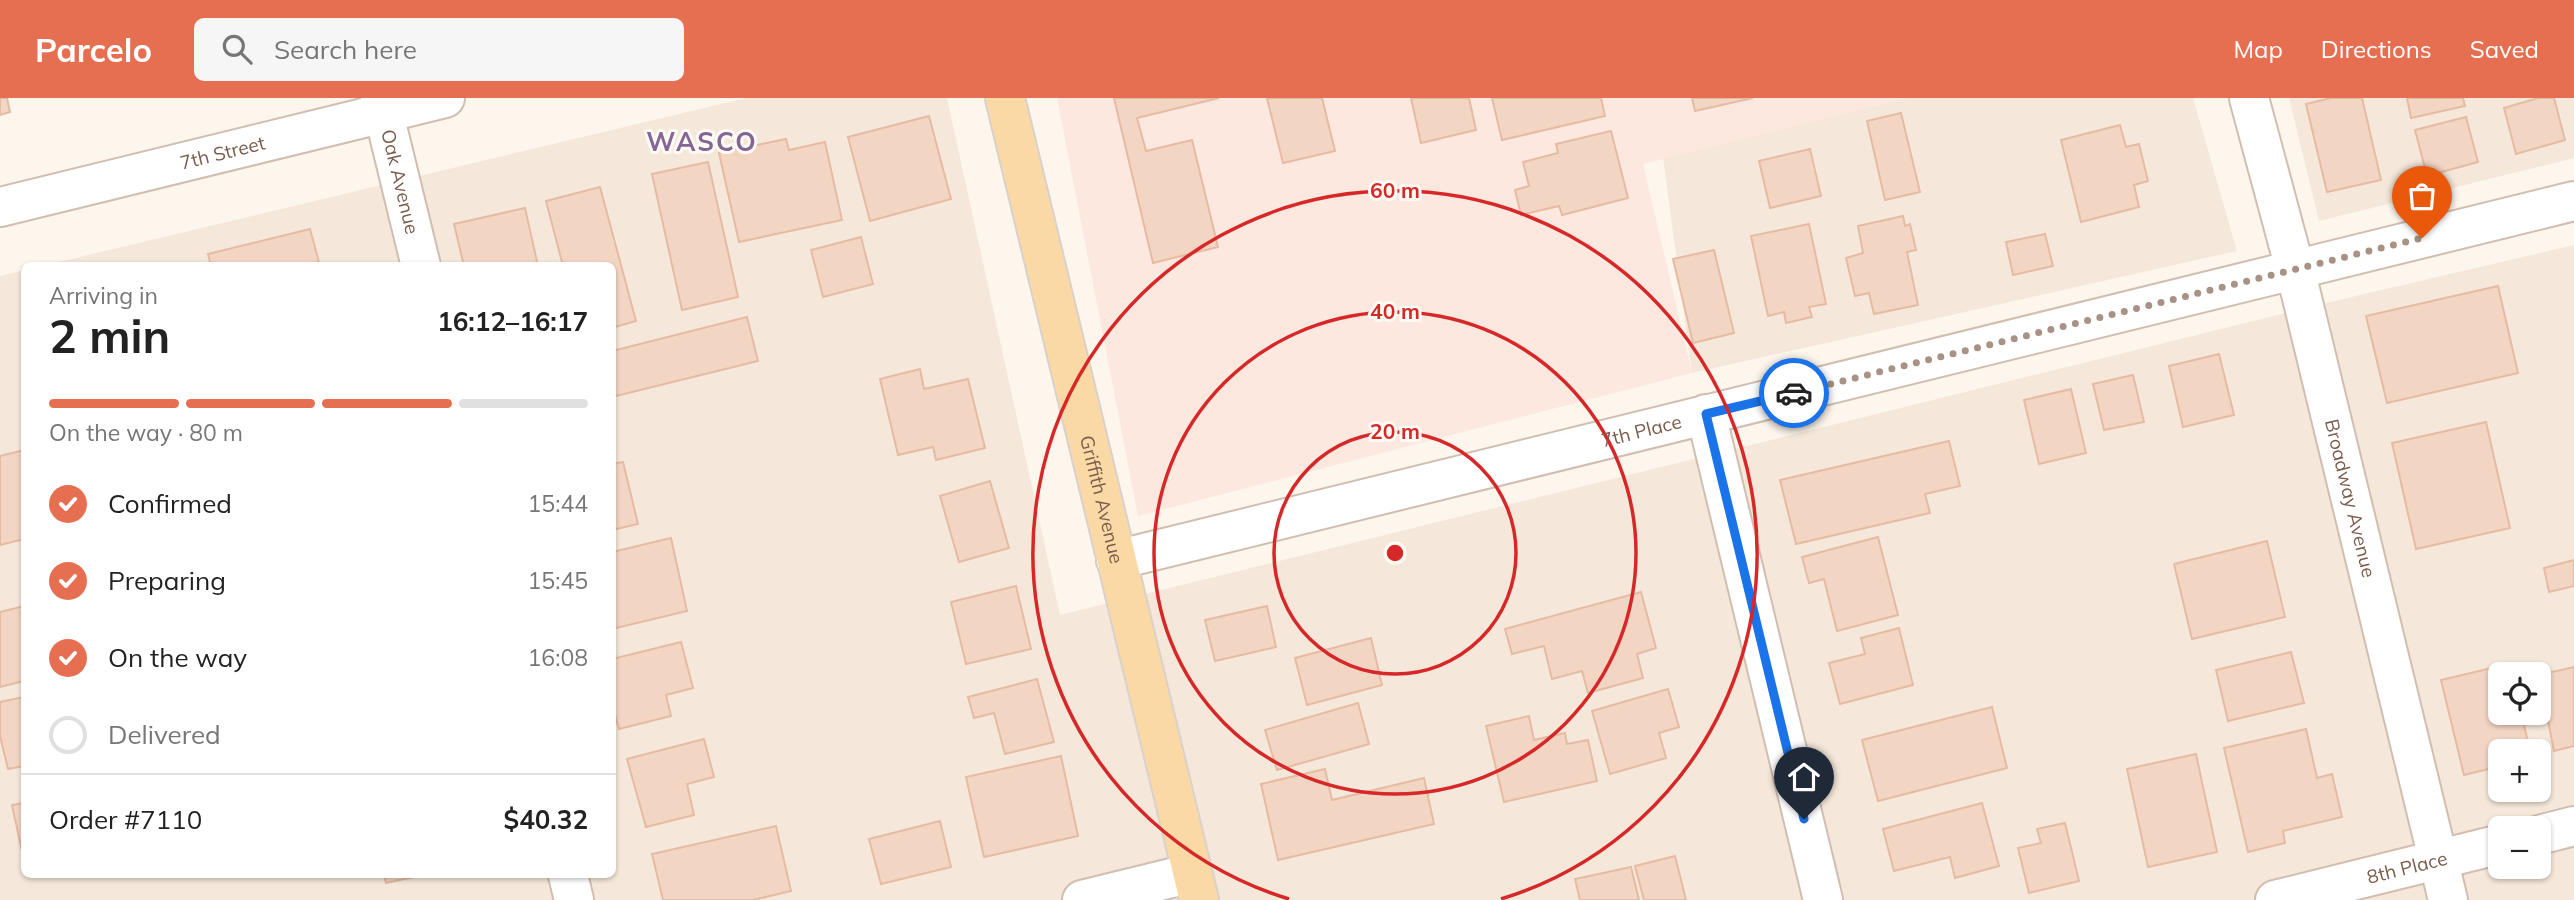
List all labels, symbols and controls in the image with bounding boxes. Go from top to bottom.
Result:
search box [194,18,684,81]
text: Parcelo [35,29,152,70]
icon: search [218,30,256,68]
text: Search here [274,33,417,66]
text: Map [2233,34,2283,64]
text: Directions [2321,34,2432,64]
text: Saved [2470,34,2539,64]
district label: WASCO [646,125,758,158]
street label: Oak Avenue [376,127,425,236]
street label: 7th Street [177,130,268,174]
pin [2392,166,2452,238]
text: 60 m [1370,177,1420,203]
icon: bag [2403,177,2441,215]
text: Arriving in [49,281,158,310]
text: 40 m [1370,298,1420,324]
text: 16:12–16:17 [437,305,588,338]
text: 2 min [49,307,170,365]
courier [1759,358,1829,428]
icon: car [1775,374,1813,412]
street label: 7th Place [1599,409,1684,452]
street label: Broadway Avenue [2320,417,2381,580]
text: On the way · 80 m [49,418,243,447]
text: 20 m [1370,418,1420,444]
street label: Griffith Avenue [1075,433,1129,566]
icon: check [49,485,87,523]
text: Confirmed [108,487,232,520]
text: 15:44 [528,489,588,518]
centre of rings [1383,541,1407,565]
icon: check [49,562,87,600]
text: Preparing [108,564,226,597]
text: 15:45 [528,566,588,595]
icon: check [49,639,87,677]
text: On the way [108,641,247,674]
text: 16:08 [528,643,588,672]
map controls [2488,662,2551,879]
button: locate [2488,662,2551,725]
text: Delivered [108,718,221,751]
button: + [2488,739,2551,802]
pin [1774,747,1834,819]
icon: home [1785,758,1823,796]
text: Order #7110 [49,803,202,836]
text: $40.32 [504,803,588,836]
button: − [2488,816,2551,879]
street label: 8th Place [2364,846,2450,889]

